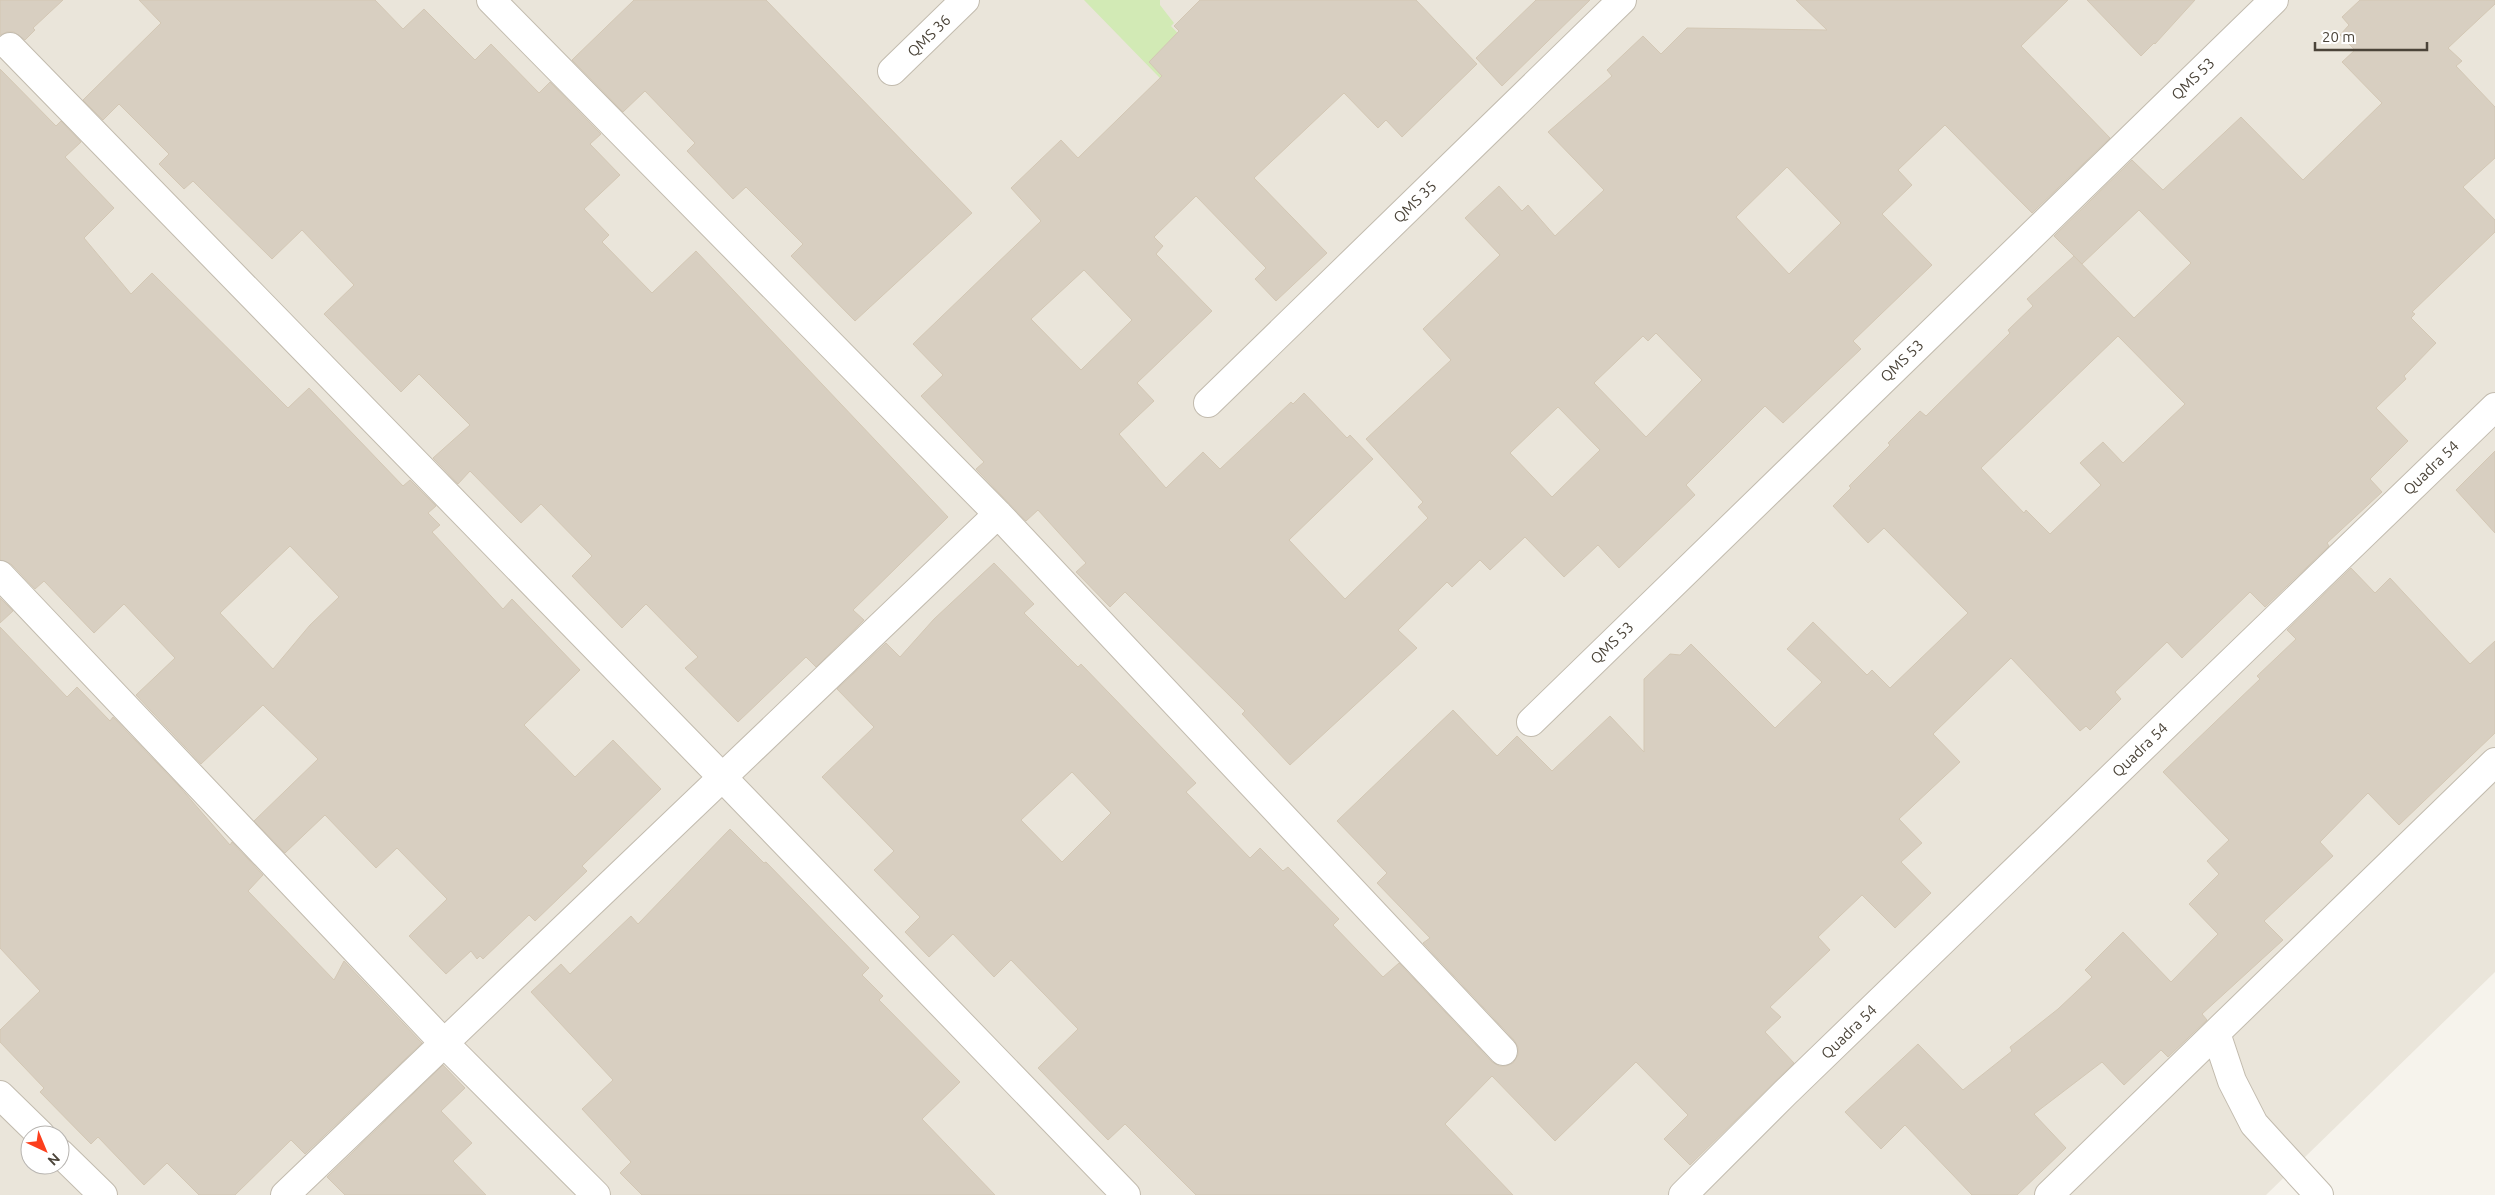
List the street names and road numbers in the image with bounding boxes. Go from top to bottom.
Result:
street label: QMS 36 [904,11,954,60]
street label: QMS 53 [2168,54,2218,103]
street label: QMS 35 [1390,177,1440,226]
street label: QMS 53 [1877,336,1927,385]
street label: Quadra 54 [2399,437,2462,498]
street label: QMS 53 [1587,618,1637,667]
street label: Quadra 54 [2108,719,2171,780]
street label: Quadra 54 [1817,1001,1880,1062]

